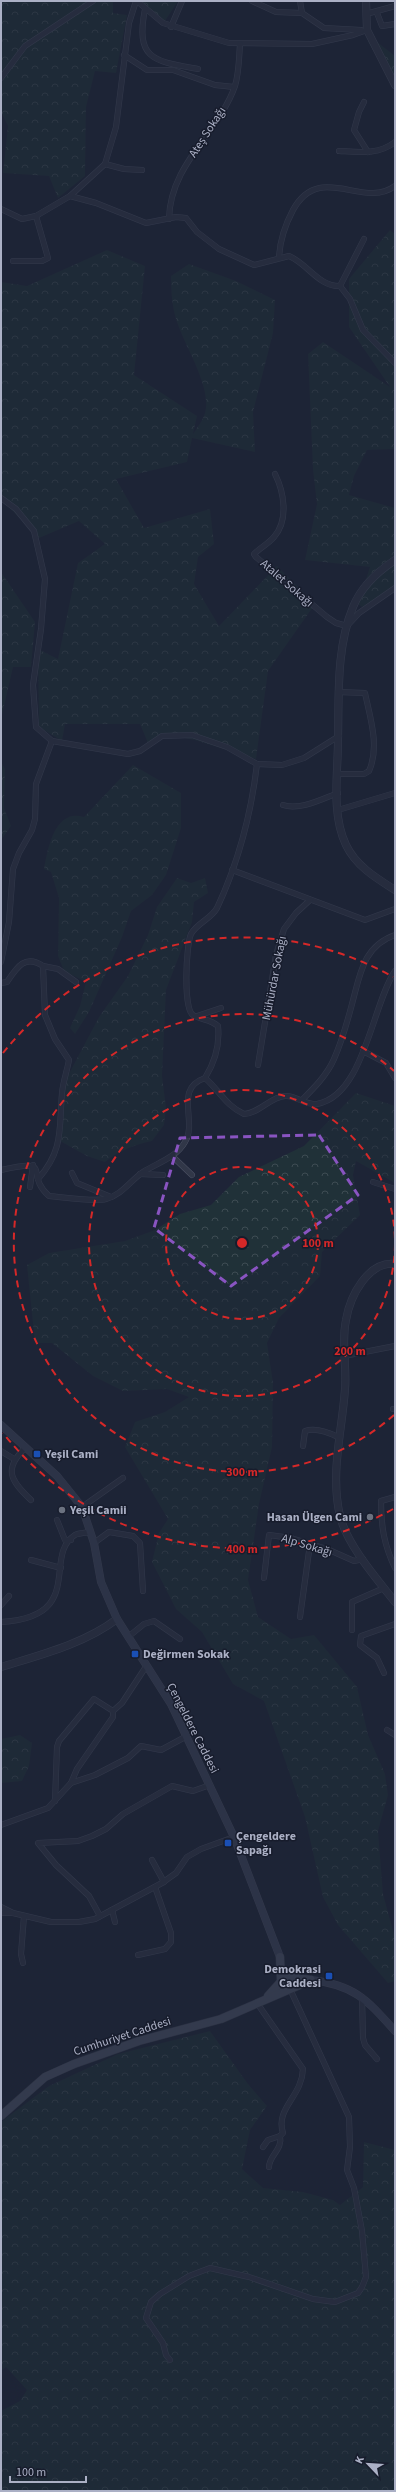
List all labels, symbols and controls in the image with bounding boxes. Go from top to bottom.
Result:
street label: Ateş Sokağı [185,104,230,161]
street label: Atalet Sokağı [256,556,317,611]
street label: Mühürdar Sokağı [258,935,291,1022]
text: 100 m [302,1235,334,1252]
centre of rings [235,1236,249,1250]
text: 200 m [334,1343,366,1360]
place label: Yeşil Cami [44,1446,98,1463]
marker: Yeşil Cami [32,1449,42,1459]
text: 300 m [226,1464,258,1481]
place label: Yeşil Camii [69,1502,127,1519]
marker: Yeşil Camii [57,1505,67,1515]
place label: Hasan Ülgen Cami [267,1509,362,1526]
marker: Hasan Ülgen Cami [365,1512,375,1522]
street label: Alp Sokağı [279,1530,334,1561]
text: 400 m [226,1541,258,1558]
place label: Değirmen Sokak [143,1646,230,1663]
marker: Değirmen Sokak [130,1649,140,1659]
street label: Çengeldere Caddesi [162,1680,223,1776]
place label: Çengeldere Sapağı [236,1828,296,1859]
marker: Çengeldere Sapağı [223,1838,233,1848]
place label: Demokrasi Caddesi [264,1961,321,1992]
marker: Demokrasi Caddesi [324,1971,334,1981]
street label: Cumhuriyet Caddesi [71,2013,173,2060]
north arrow [348,2444,388,2484]
text: K [351,2454,368,2466]
scale bar [10,2458,86,2484]
text: 100 m [16,2464,46,2481]

